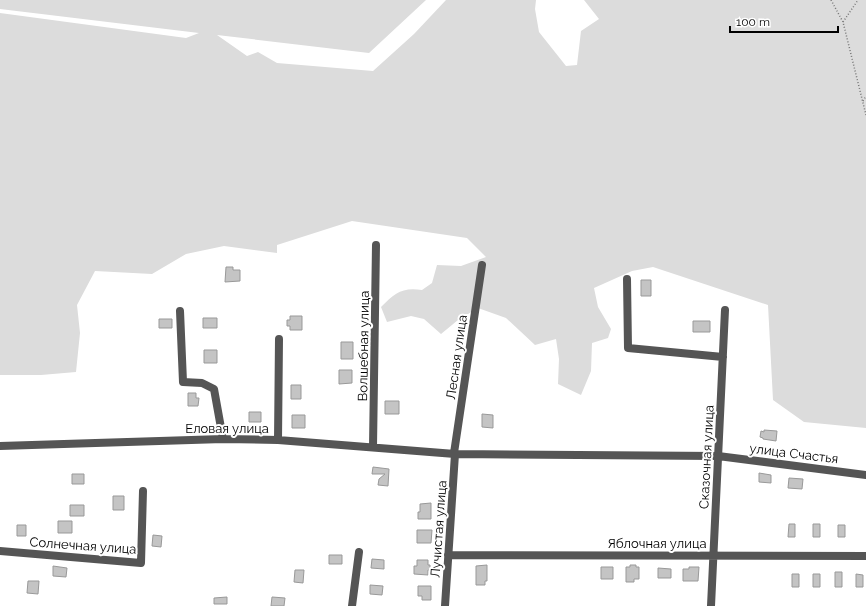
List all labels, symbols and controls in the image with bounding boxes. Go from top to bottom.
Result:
scale bar [730,8,838,34]
text: 100 m [736,15,770,29]
street label: Волшебная улица [355,290,372,402]
street label: Лесная улица [443,314,470,400]
street label: Сказочная улица [696,405,717,509]
street label: Еловая улица [185,421,269,436]
street label: улица Счастья [749,441,839,466]
street label: Лучистая улица [428,480,449,578]
street label: Солнечная улица [29,534,137,557]
street label: Яблочная улица [607,536,707,551]

